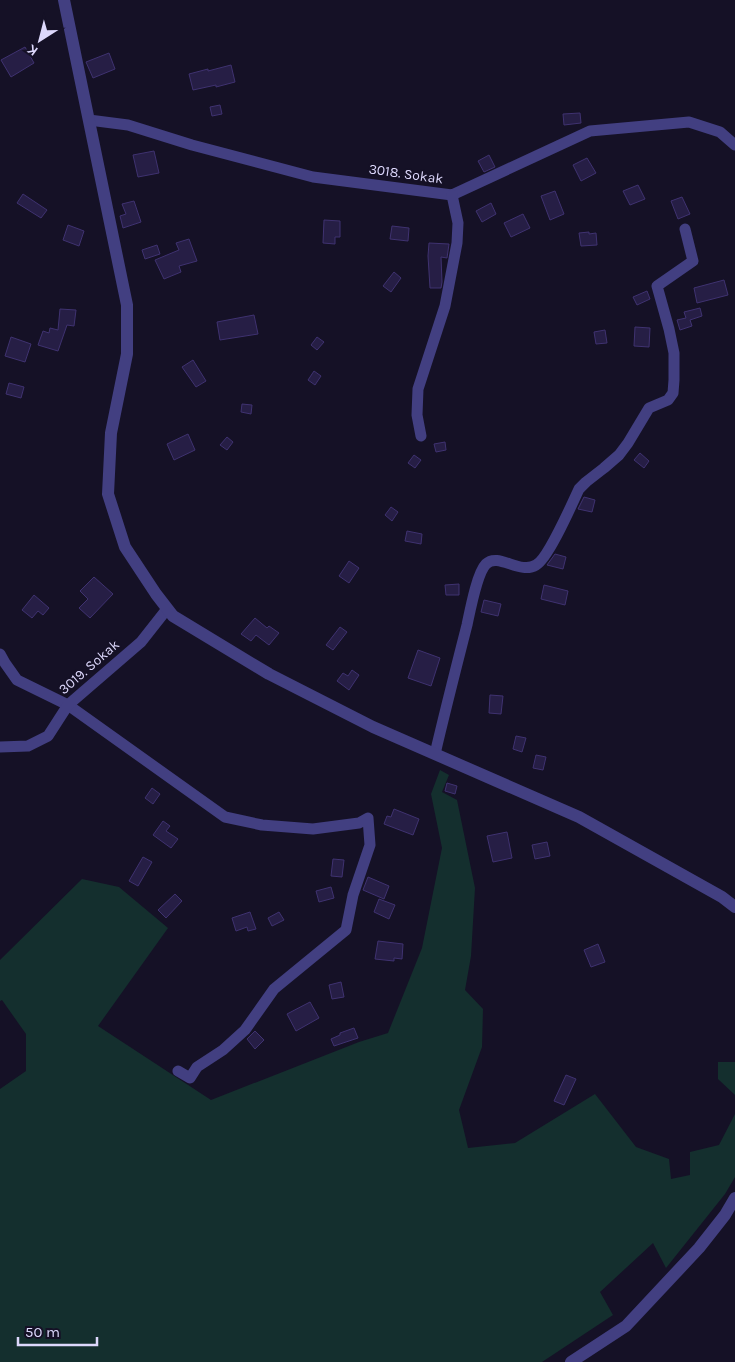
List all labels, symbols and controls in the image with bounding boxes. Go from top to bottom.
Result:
north arrow [15,15,65,65]
text: K [23,40,41,60]
street label: 3018. Sokak [368,160,445,188]
street label: 3019. Sokak [55,636,123,698]
scale bar [18,1314,96,1346]
text: 50 m [25,1323,60,1341]

